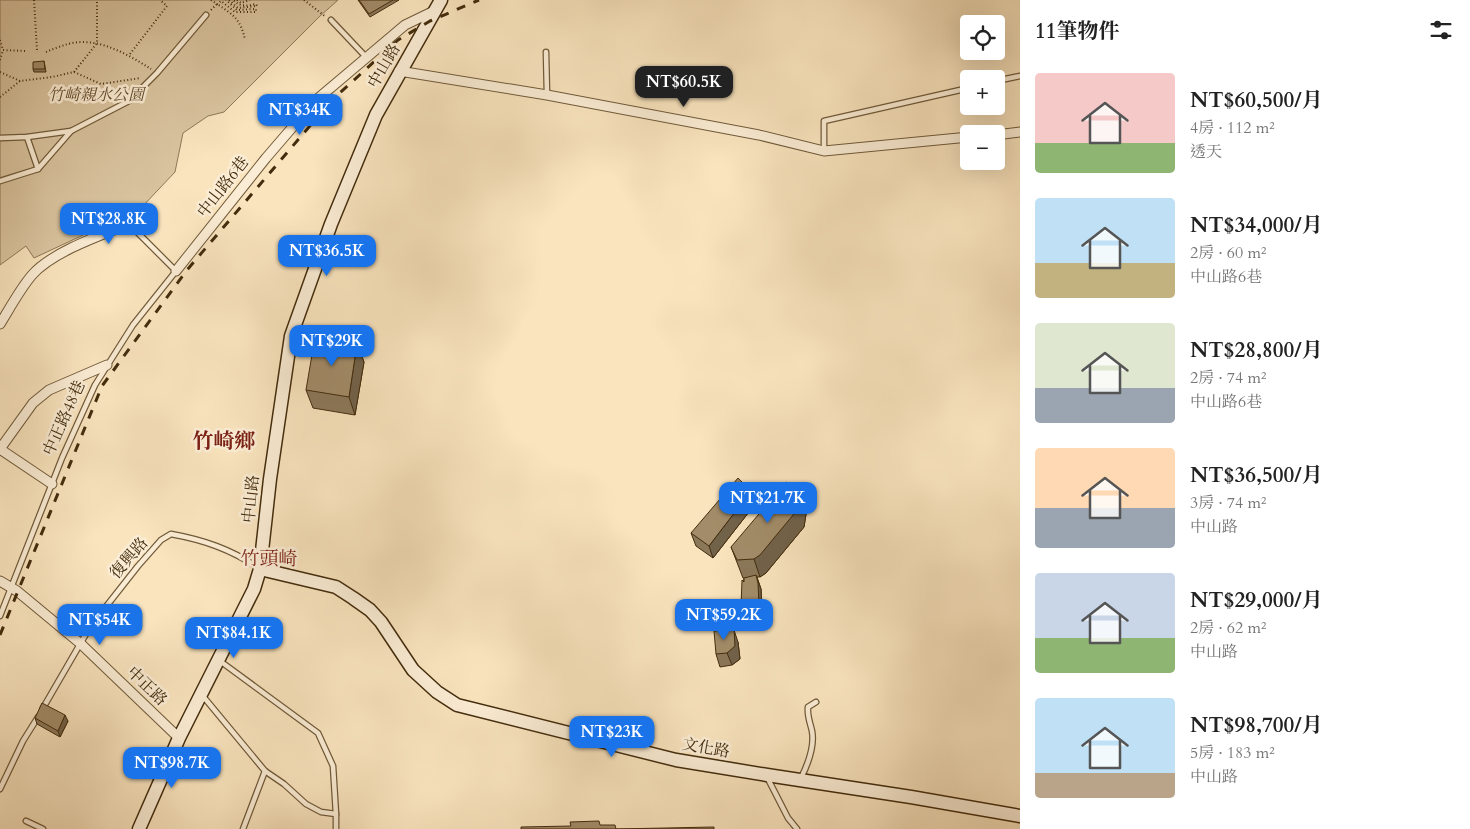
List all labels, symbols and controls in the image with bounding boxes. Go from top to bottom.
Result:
map controls [960,15,1005,170]
button: locate [960,15,1005,60]
icon: filters [1427,16,1455,44]
text: 11筆物件 [1035,17,1120,46]
street label: 中山路 [362,40,406,92]
pin: NT$60.5K [632,66,736,108]
button: + [960,70,1005,115]
text: NT$60.5K [646,71,722,93]
park label: 竹崎親水公園 [48,84,147,106]
text: NT$60,500/月 [1190,86,1323,115]
icon: home [1075,93,1135,153]
pin: NT$34K [259,94,341,136]
text: NT$34K [268,99,332,121]
text: 4房 · 112 m² [1190,117,1275,139]
button: − [960,125,1005,170]
text: 透天 [1190,141,1222,163]
street label: 中山路6巷 [192,152,254,222]
pin: NT$28.8K [57,202,161,245]
text: NT$28.8K [71,208,147,230]
text: NT$34,000/月 [1190,211,1323,240]
icon: home [1075,218,1135,278]
pin: NT$36.5K [275,234,379,277]
text: NT$36.5K [289,240,365,262]
text: 2房 · 60 m² [1190,242,1266,264]
text: 中山路6巷 [1190,266,1262,288]
pin: NT$29K [291,324,373,367]
text: NT$29K [300,330,364,352]
text: NT$28,800/月 [1190,336,1323,365]
icon: home [1075,343,1135,403]
text: 2房 · 74 m² [1190,367,1266,389]
street label: 中正路48巷 [38,377,90,459]
text: 中山路6巷 [1190,391,1262,413]
district label: 竹崎鄉 [193,427,256,456]
text: NT$36,500/月 [1190,461,1323,490]
icon: home [1075,468,1135,528]
street label: 中山路 [238,474,264,524]
pin: NT$21.7K [716,482,820,524]
text: NT$21.7K [730,487,806,509]
text: 3房 · 74 m² [1190,492,1266,514]
text: 中山路 [1190,516,1238,538]
street label: 復興路 [105,533,153,583]
district label: 竹頭崎 [240,546,298,572]
text: NT$29,000/月 [1190,586,1323,615]
icon: home [1075,593,1135,653]
pin: NT$59.2K [672,598,776,641]
pin: NT$54K [59,604,141,646]
text: NT$59.2K [686,604,762,626]
text: NT$54K [68,609,132,631]
pin: NT$84.1K [182,616,286,659]
text: 2房 · 62 m² [1190,617,1266,639]
text: NT$84.1K [196,622,272,644]
text: 中山路 [1190,641,1238,663]
street label: 中正路 [122,661,172,711]
text: NT$98,700/月 [1190,711,1323,740]
pin: NT$23K [571,716,653,758]
icon: home [1075,718,1135,778]
text: NT$23K [580,721,644,743]
street label: 文化路 [680,733,732,763]
text: 5房 · 183 m² [1190,742,1275,764]
pin: NT$98.7K [120,746,224,789]
text: NT$98.7K [134,752,210,774]
text: 中山路 [1190,766,1238,788]

